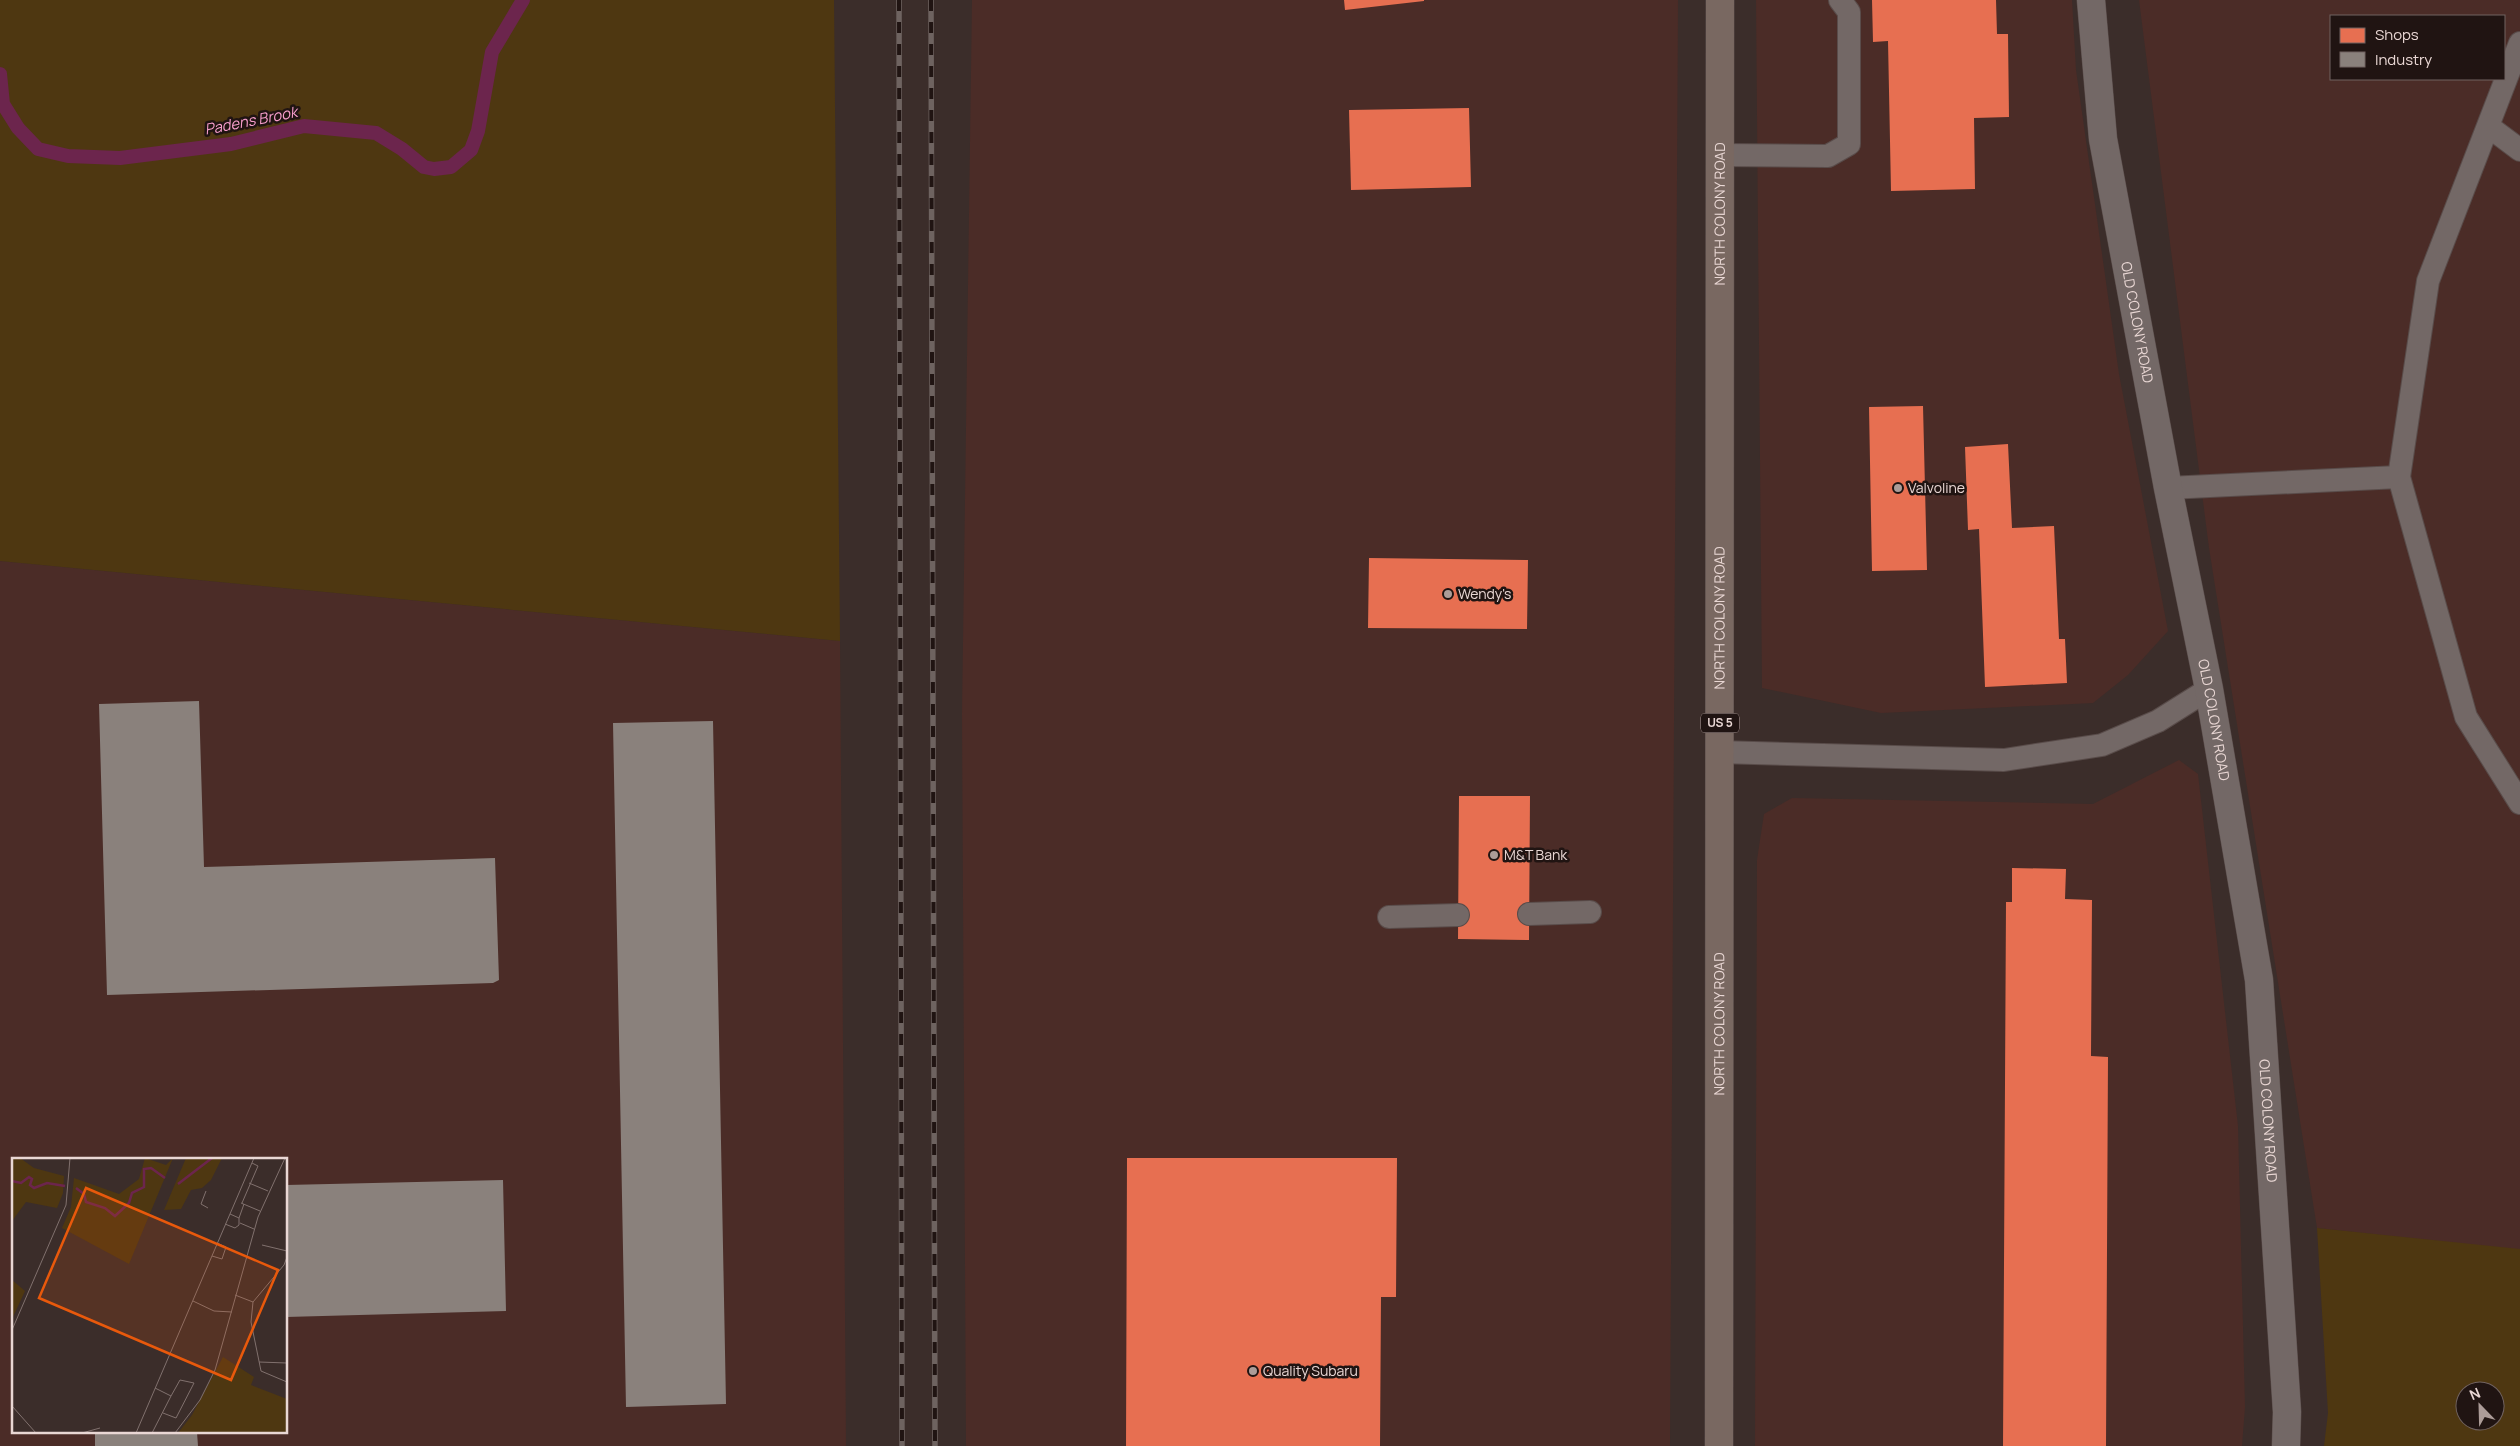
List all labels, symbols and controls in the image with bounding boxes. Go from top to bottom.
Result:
legend [2330,15,2505,80]
text: Shops [2375,24,2419,45]
text: Industry [2375,49,2432,70]
water label: Padens Brook [203,101,301,140]
street label: NORTH COLONY ROAD [1710,142,1729,286]
street label: OLD COLONY ROAD [2117,260,2158,385]
place label: Valvoline [1908,478,1965,497]
marker: Valvoline [1892,482,1904,494]
street label: NORTH COLONY ROAD [1710,546,1729,690]
place label: Wendy's [1458,584,1511,603]
marker: Wendy's [1442,588,1454,600]
street label: OLD COLONY ROAD [2194,657,2235,782]
road number: US 5 [1701,714,1739,732]
place label: M&T Bank [1504,845,1568,864]
marker: M&T Bank [1488,849,1500,861]
street label: NORTH COLONY ROAD [1709,952,1728,1096]
street label: OLD COLONY ROAD [2255,1059,2282,1183]
inset map [12,1158,288,1434]
place label: Quality Subaru [1263,1361,1358,1380]
marker: Quality Subaru [1247,1365,1259,1377]
north arrow [2455,1381,2505,1431]
text: N [2466,1383,2483,1404]

